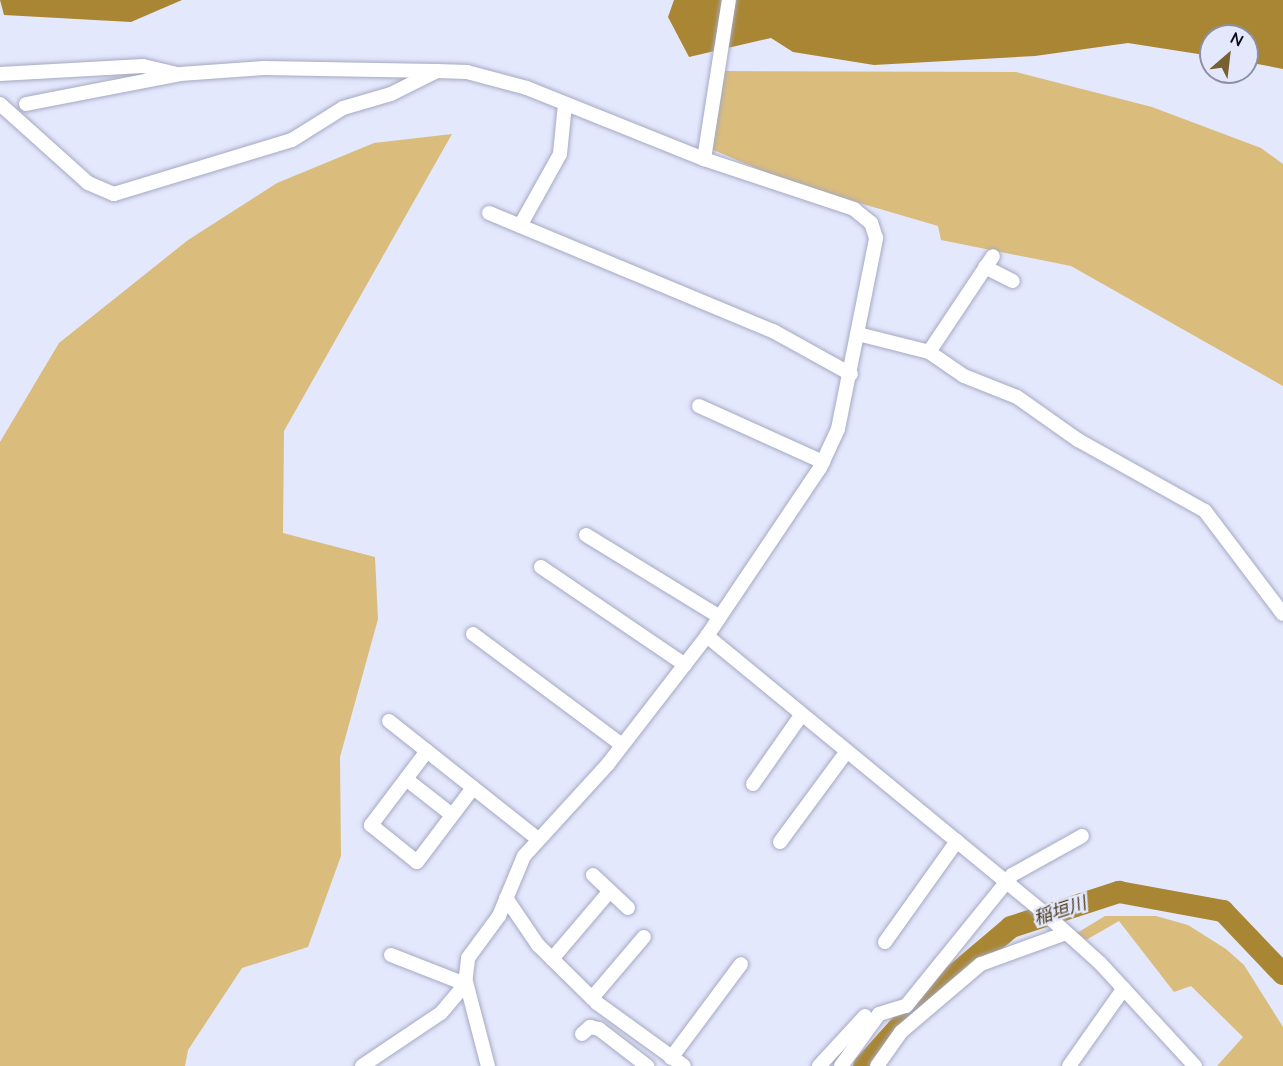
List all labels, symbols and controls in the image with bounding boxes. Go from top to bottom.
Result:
north arrow [1199,24,1259,84]
text: N [1226,27,1247,52]
water label: 稲垣川 [1031,892,1089,930]

